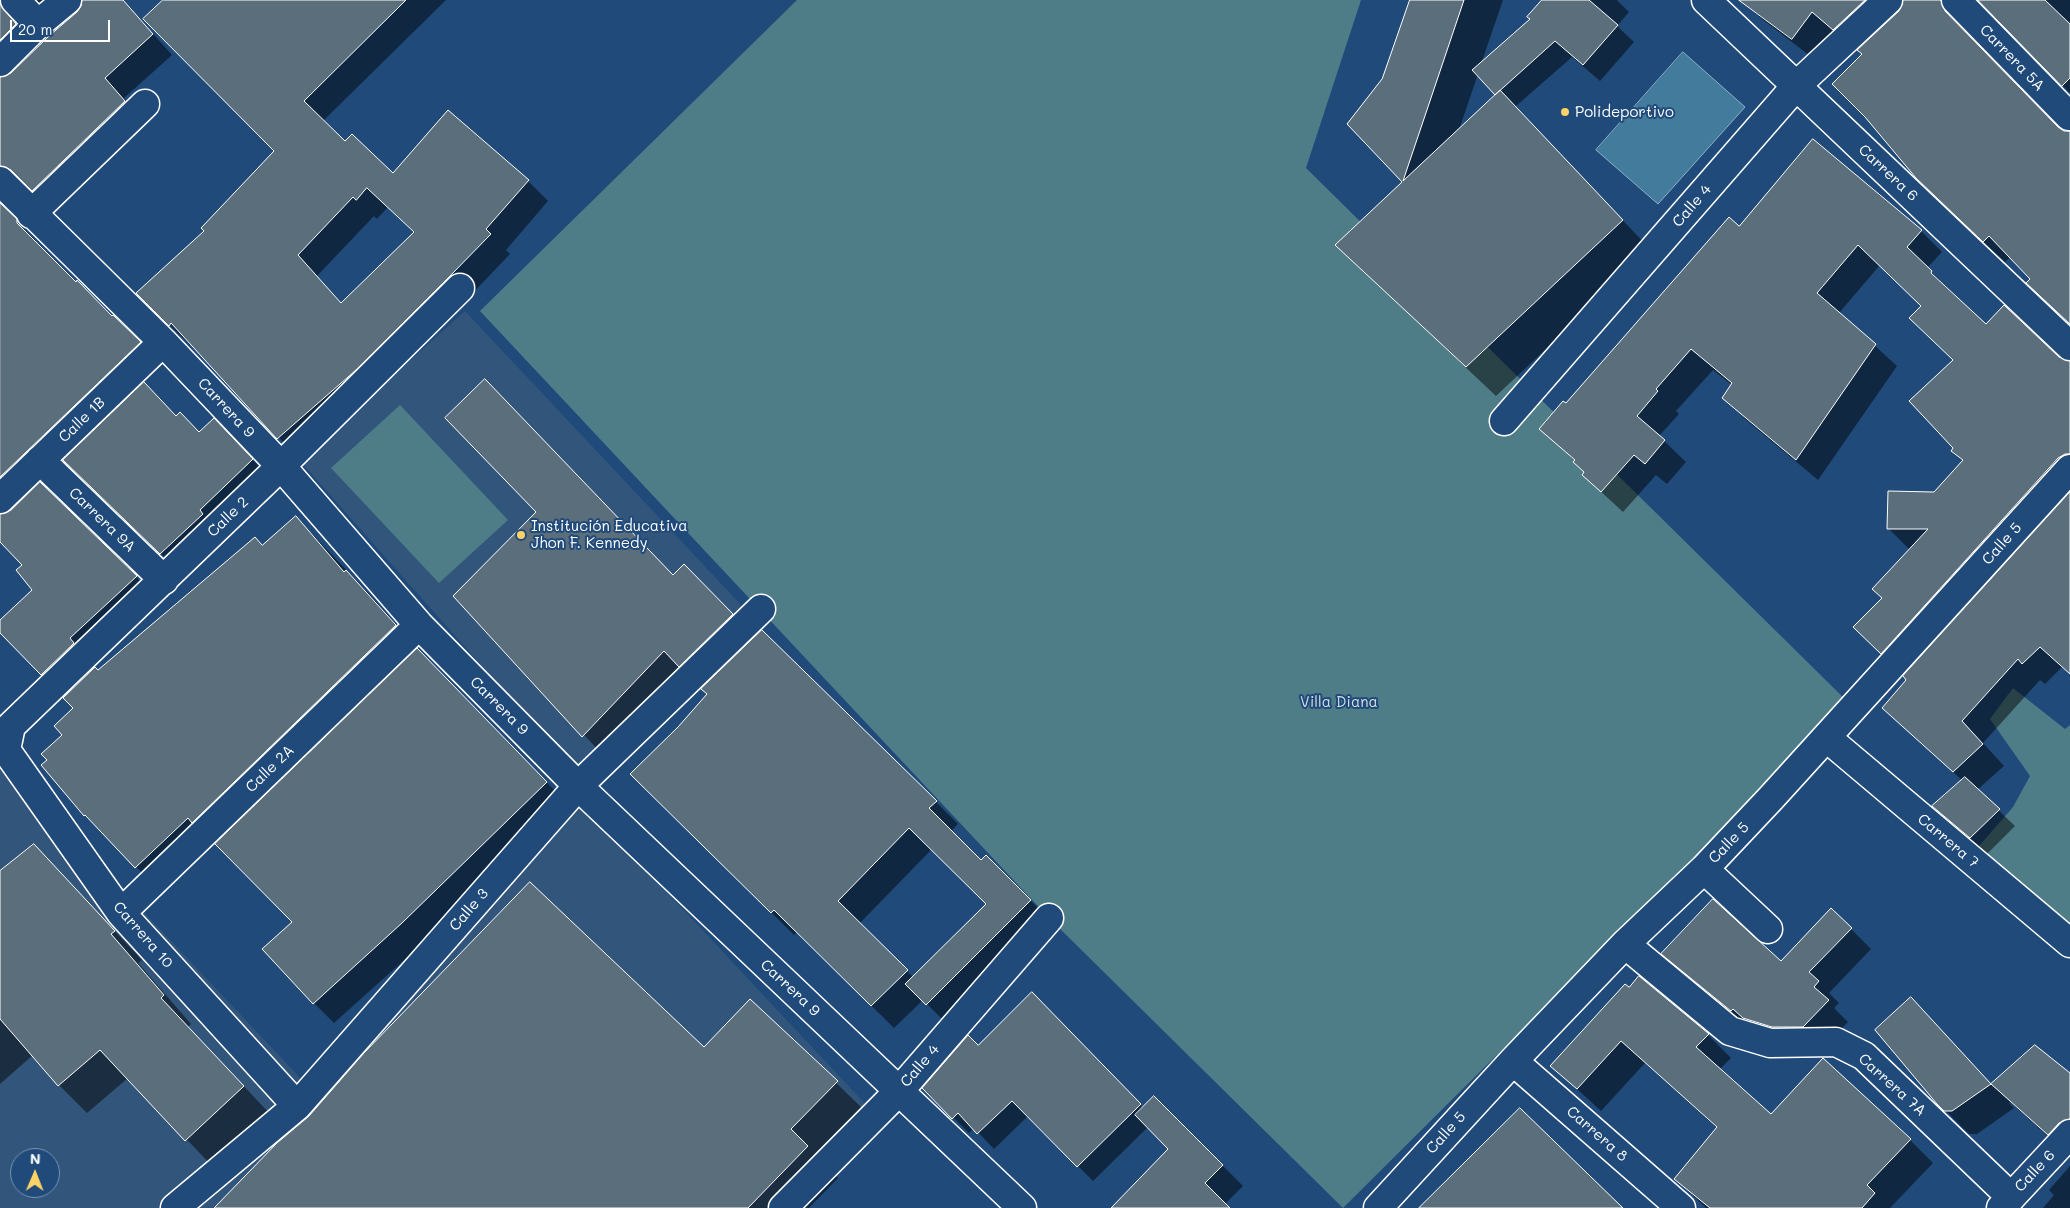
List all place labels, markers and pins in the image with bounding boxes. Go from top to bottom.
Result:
place label: Polideportivo [1575,103,1674,121]
marker: Polideportivo [1559,106,1571,118]
place label: Institución Educativa Jhon F. Kennedy [531,517,688,552]
marker: Institución Educativa Jhon F. Kennedy [515,529,527,541]

